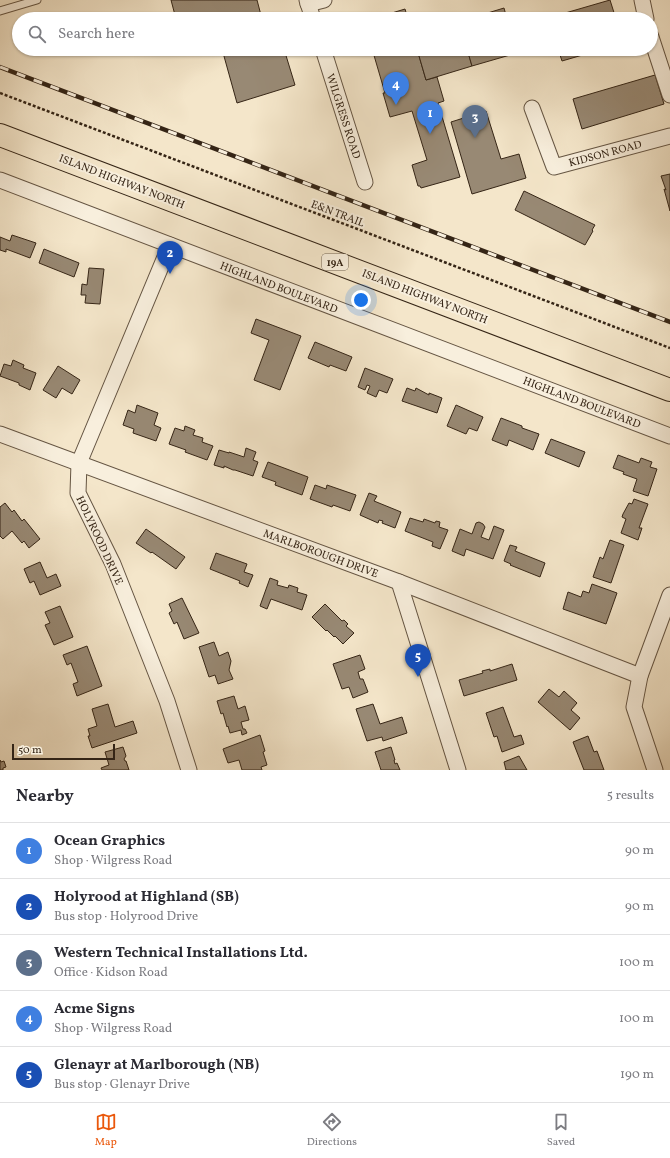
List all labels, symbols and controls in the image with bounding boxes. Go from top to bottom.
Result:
search box [12,12,658,56]
icon: search [26,23,48,45]
text: Search here [58,24,135,45]
street label: WILGRESS ROAD [322,72,363,161]
pin: 4 [383,72,409,105]
pin: 1 [417,101,443,134]
pin: 3 [462,105,488,138]
street label: KIDSON ROAD [567,138,644,171]
street label: ISLAND HIGHWAY NORTH [56,151,187,213]
street label: E&N TRAIL [309,197,366,231]
pin: 2 [157,241,183,274]
road number: 19A [322,254,348,270]
street label: HIGHLAND BOULEVARD [217,259,340,318]
street label: ISLAND HIGHWAY NORTH [359,266,490,328]
your location [351,290,371,310]
street label: HIGHLAND BOULEVARD [520,374,643,433]
street label: HOLYROOD DRIVE [71,494,126,588]
street label: MARLBOROUGH DRIVE [261,527,381,582]
pin: 5 [405,644,431,677]
scale bar [12,742,115,761]
text: 50 m [18,743,42,758]
text: Nearby [16,785,74,808]
text: 5 results [607,787,654,805]
text: Ocean Graphics [54,831,165,852]
text: 1 [26,842,32,860]
text: 90 m [625,842,654,860]
text: Shop · Wilgress Road [54,852,172,870]
text: Holyrood at Highland (SB) [54,887,239,908]
text: 2 [26,898,32,916]
text: 90 m [625,898,654,916]
text: Bus stop · Holyrood Drive [54,908,198,926]
text: Western Technical Installations Ltd. [54,943,308,964]
text: 3 [26,954,32,972]
text: 100 m [619,954,654,972]
text: Office · Kidson Road [54,964,168,982]
text: Acme Signs [54,999,135,1020]
text: 4 [25,1010,33,1028]
text: 100 m [619,1010,654,1028]
text: Shop · Wilgress Road [54,1020,172,1038]
text: Glenayr at Marlborough (NB) [54,1055,259,1076]
text: 5 [26,1066,32,1084]
text: 190 m [620,1066,654,1084]
text: Bus stop · Glenayr Drive [54,1076,190,1094]
tab: Map [95,1111,117,1150]
tab: Directions [307,1111,357,1150]
tab: Saved [547,1111,575,1150]

